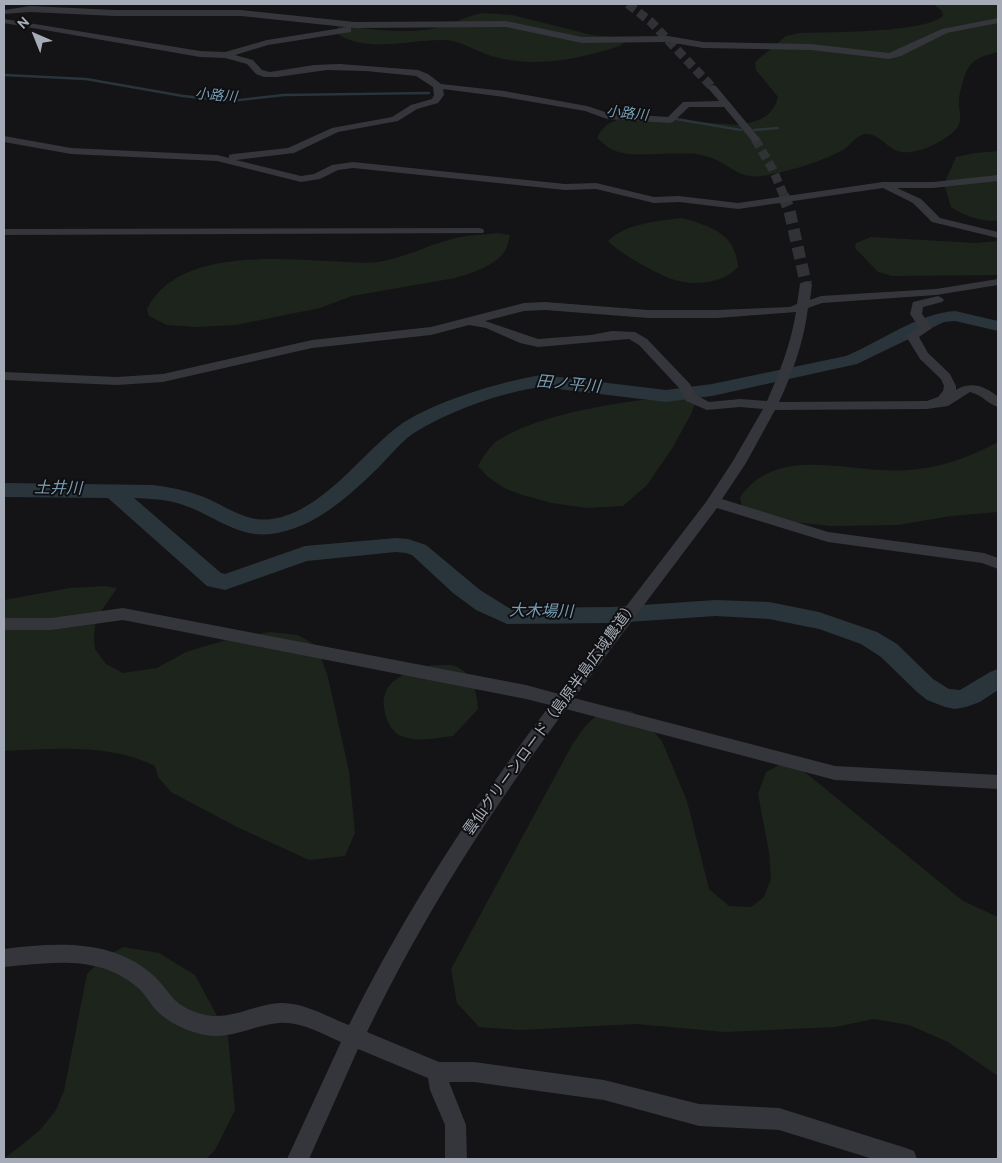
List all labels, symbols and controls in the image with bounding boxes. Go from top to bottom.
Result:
north arrow [10,10,60,60]
text: N [15,14,34,33]
water label: 小路川 [194,87,238,107]
water label: 小路川 [605,104,649,126]
water label: 田ノ平川 [535,374,601,398]
water label: 土井川 [34,480,82,500]
street label: 雲仙グリーンロード（島原半島広域農道） [461,598,643,840]
water label: 大木場川 [509,603,573,623]

